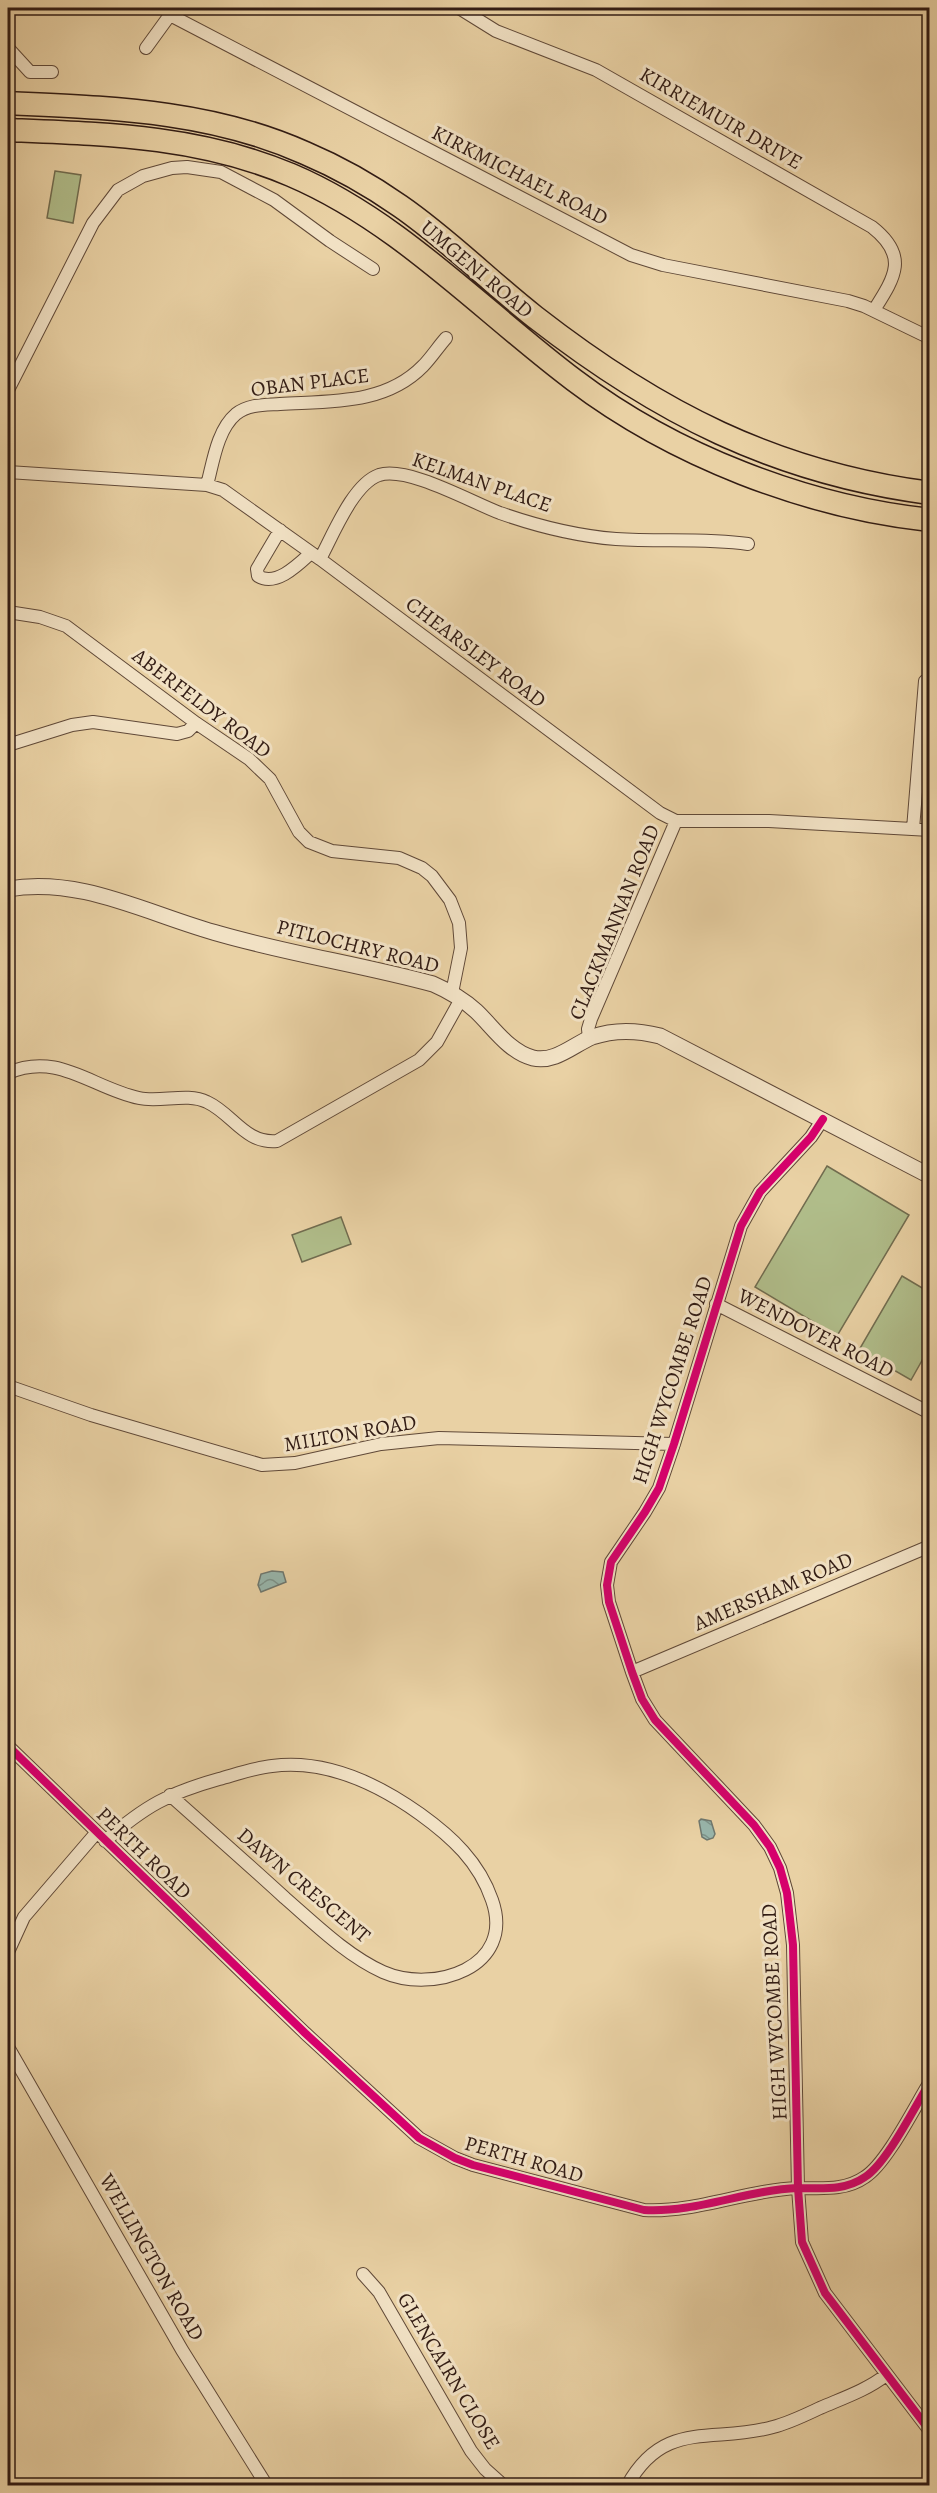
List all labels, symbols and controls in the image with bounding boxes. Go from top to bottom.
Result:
street label: KIRRIEMUIR DRIVE [635,60,807,176]
street label: KIRKMICHAEL ROAD [427,118,613,232]
street label: UMGENI ROAD [415,214,539,324]
street label: OBAN PLACE [249,361,371,403]
street label: KELMAN PLACE [408,445,556,519]
street label: CHEARSLEY ROAD [400,590,552,714]
street label: ABERFELDY ROAD [126,641,277,764]
street label: CLACKMANNAN ROAD [562,820,666,1024]
street label: PITLOCHRY ROAD [274,912,442,980]
street label: HIGH WYCOMBE ROAD [625,1273,719,1487]
street label: WENDOVER ROAD [732,1281,899,1385]
street label: MILTON ROAD [282,1408,418,1458]
street label: AMERSHAM ROAD [688,1545,857,1638]
street label: PERTH ROAD [90,1800,198,1906]
street label: DAWN CRESCENT [231,1821,377,1949]
street label: HIGH WYCOMBE ROAD [754,1903,794,2121]
street label: PERTH ROAD [461,2129,587,2189]
street label: WELLINGTON ROAD [92,2168,211,2345]
street label: GLENCAIRN CLOSE [391,2287,507,2455]

